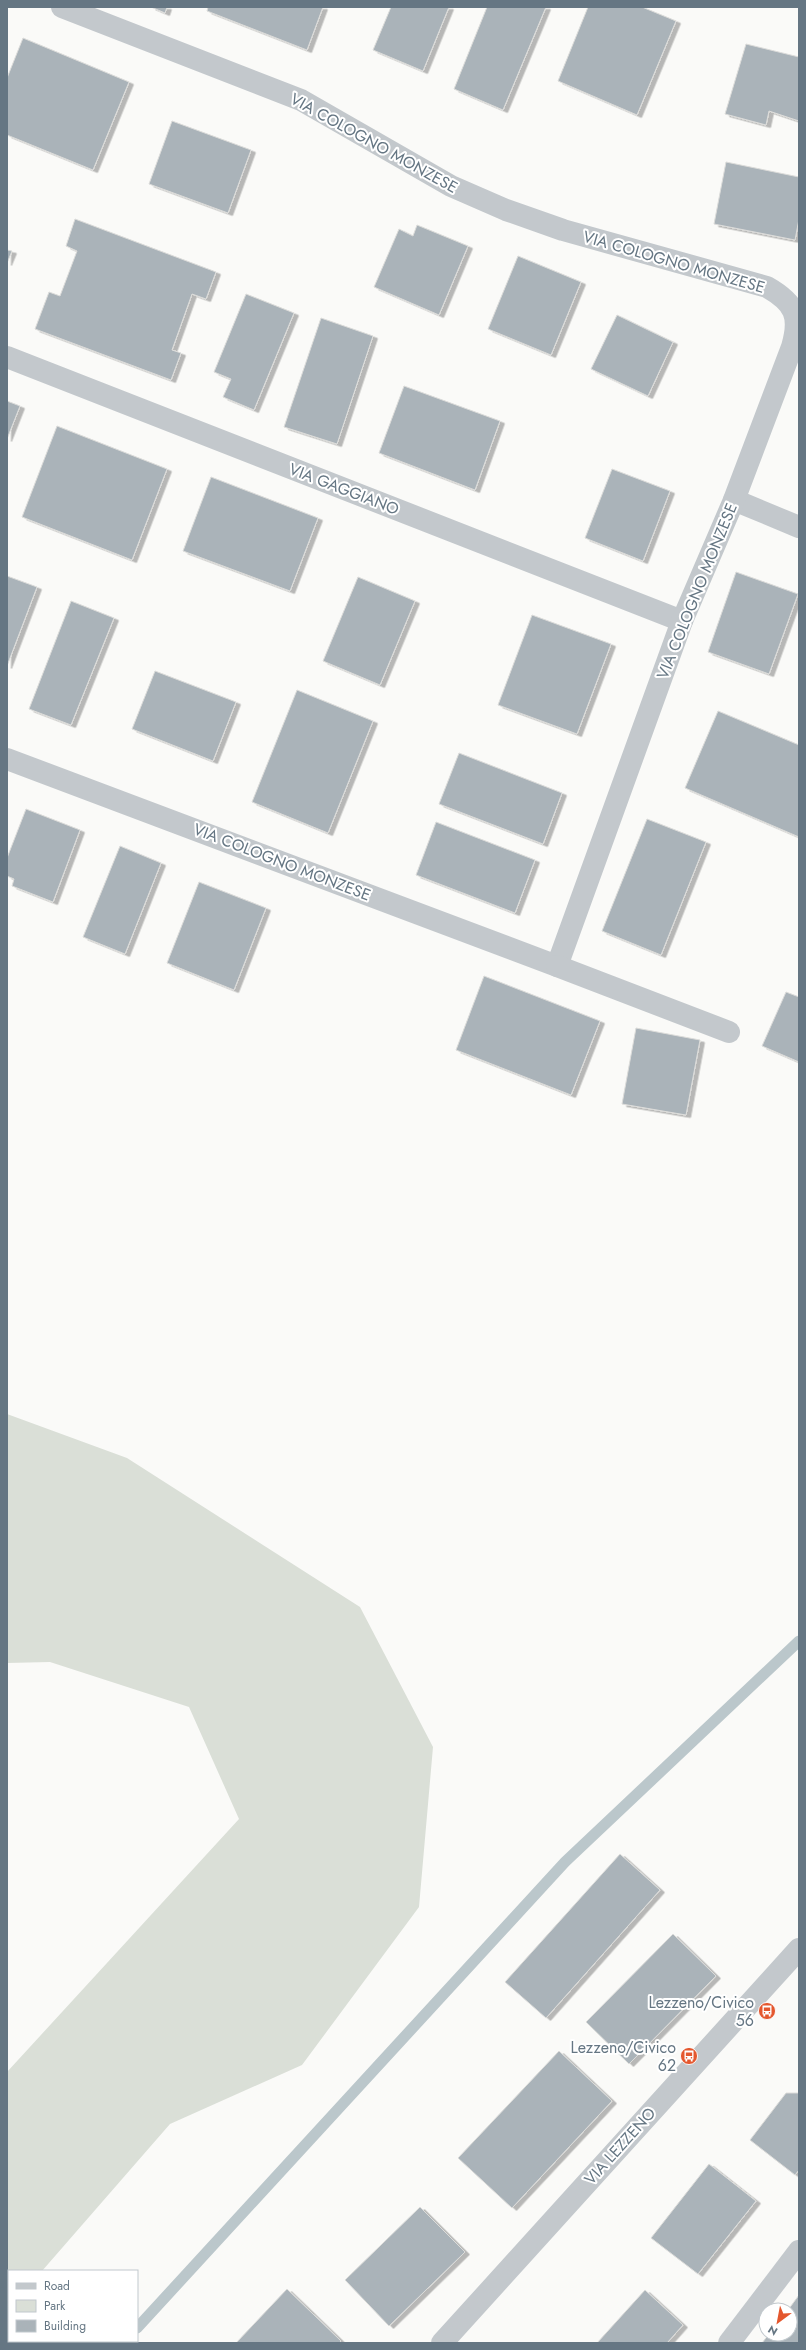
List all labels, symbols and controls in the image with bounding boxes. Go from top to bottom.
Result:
street label: VIA COLOGNO MONZESE [286,87,462,199]
street label: VIA COLOGNO MONZESE [580,225,768,299]
street label: VIA GAGGIANO [286,457,402,521]
street label: VIA COLOGNO MONZESE [651,499,743,683]
street label: VIA COLOGNO MONZESE [190,818,374,906]
place label: Lezzeno/Civico 56 [649,1991,754,2032]
bus stop icon: Lezzeno/Civico 56 [757,2001,777,2021]
place label: Lezzeno/Civico 62 [571,2036,676,2077]
bus stop icon: Lezzeno/Civico 62 [679,2046,699,2066]
street label: VIA LEZZENO [579,2102,661,2190]
legend [8,2270,138,2342]
text: Road [44,2277,70,2295]
text: Park [44,2297,66,2315]
north arrow [758,2302,798,2342]
text: Building [44,2317,86,2335]
text: N [765,2321,781,2340]

